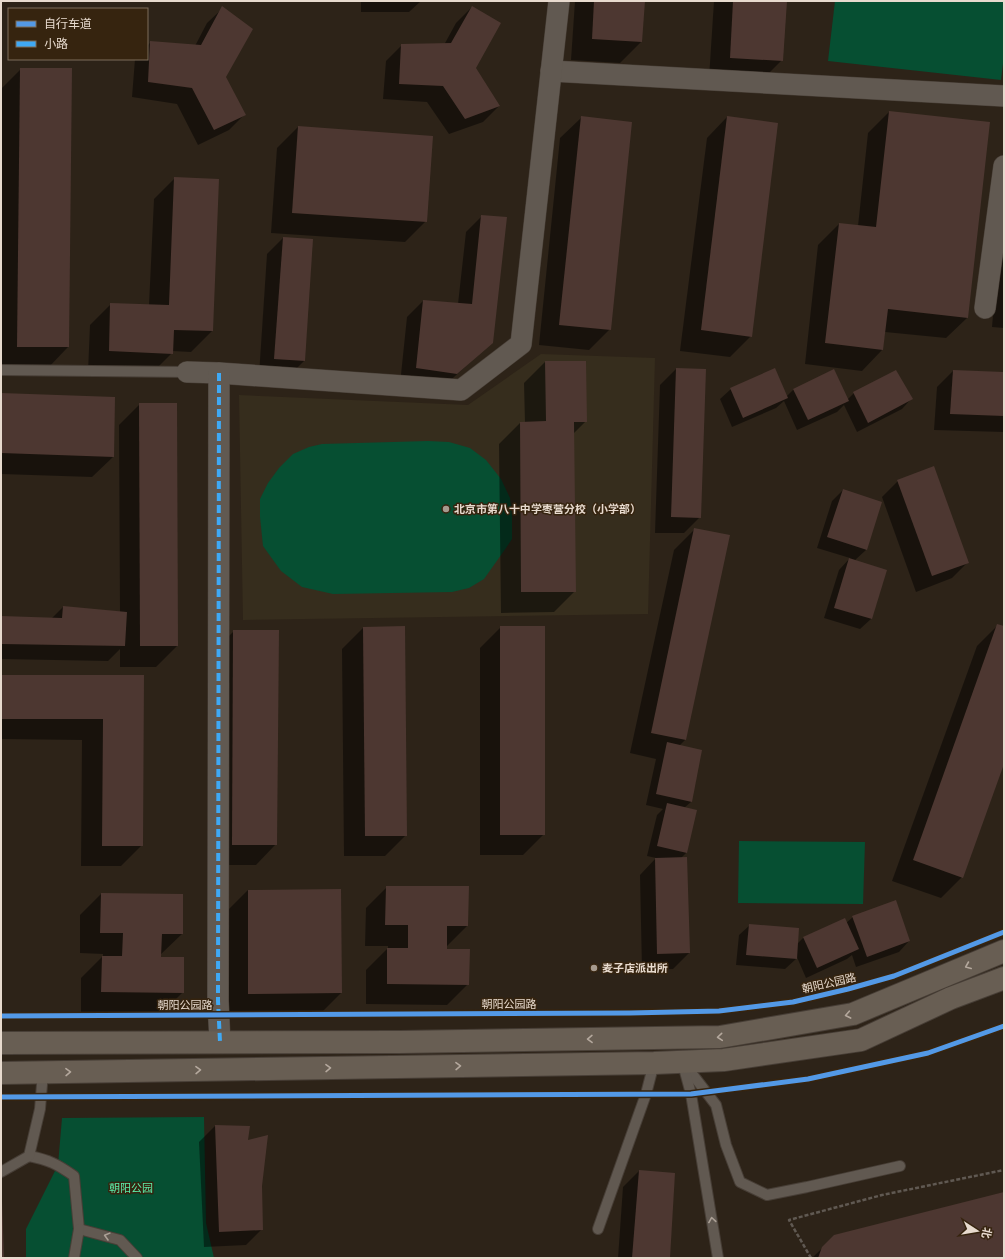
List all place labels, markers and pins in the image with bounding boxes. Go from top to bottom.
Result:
place label: 北京市第八十中学枣营分校（小学部） [454,501,641,517]
marker: 北京市第八十中学枣营分校（小学部） [441,504,451,514]
place label: 麦子店派出所 [602,960,668,976]
marker: 麦子店派出所 [589,963,599,973]

